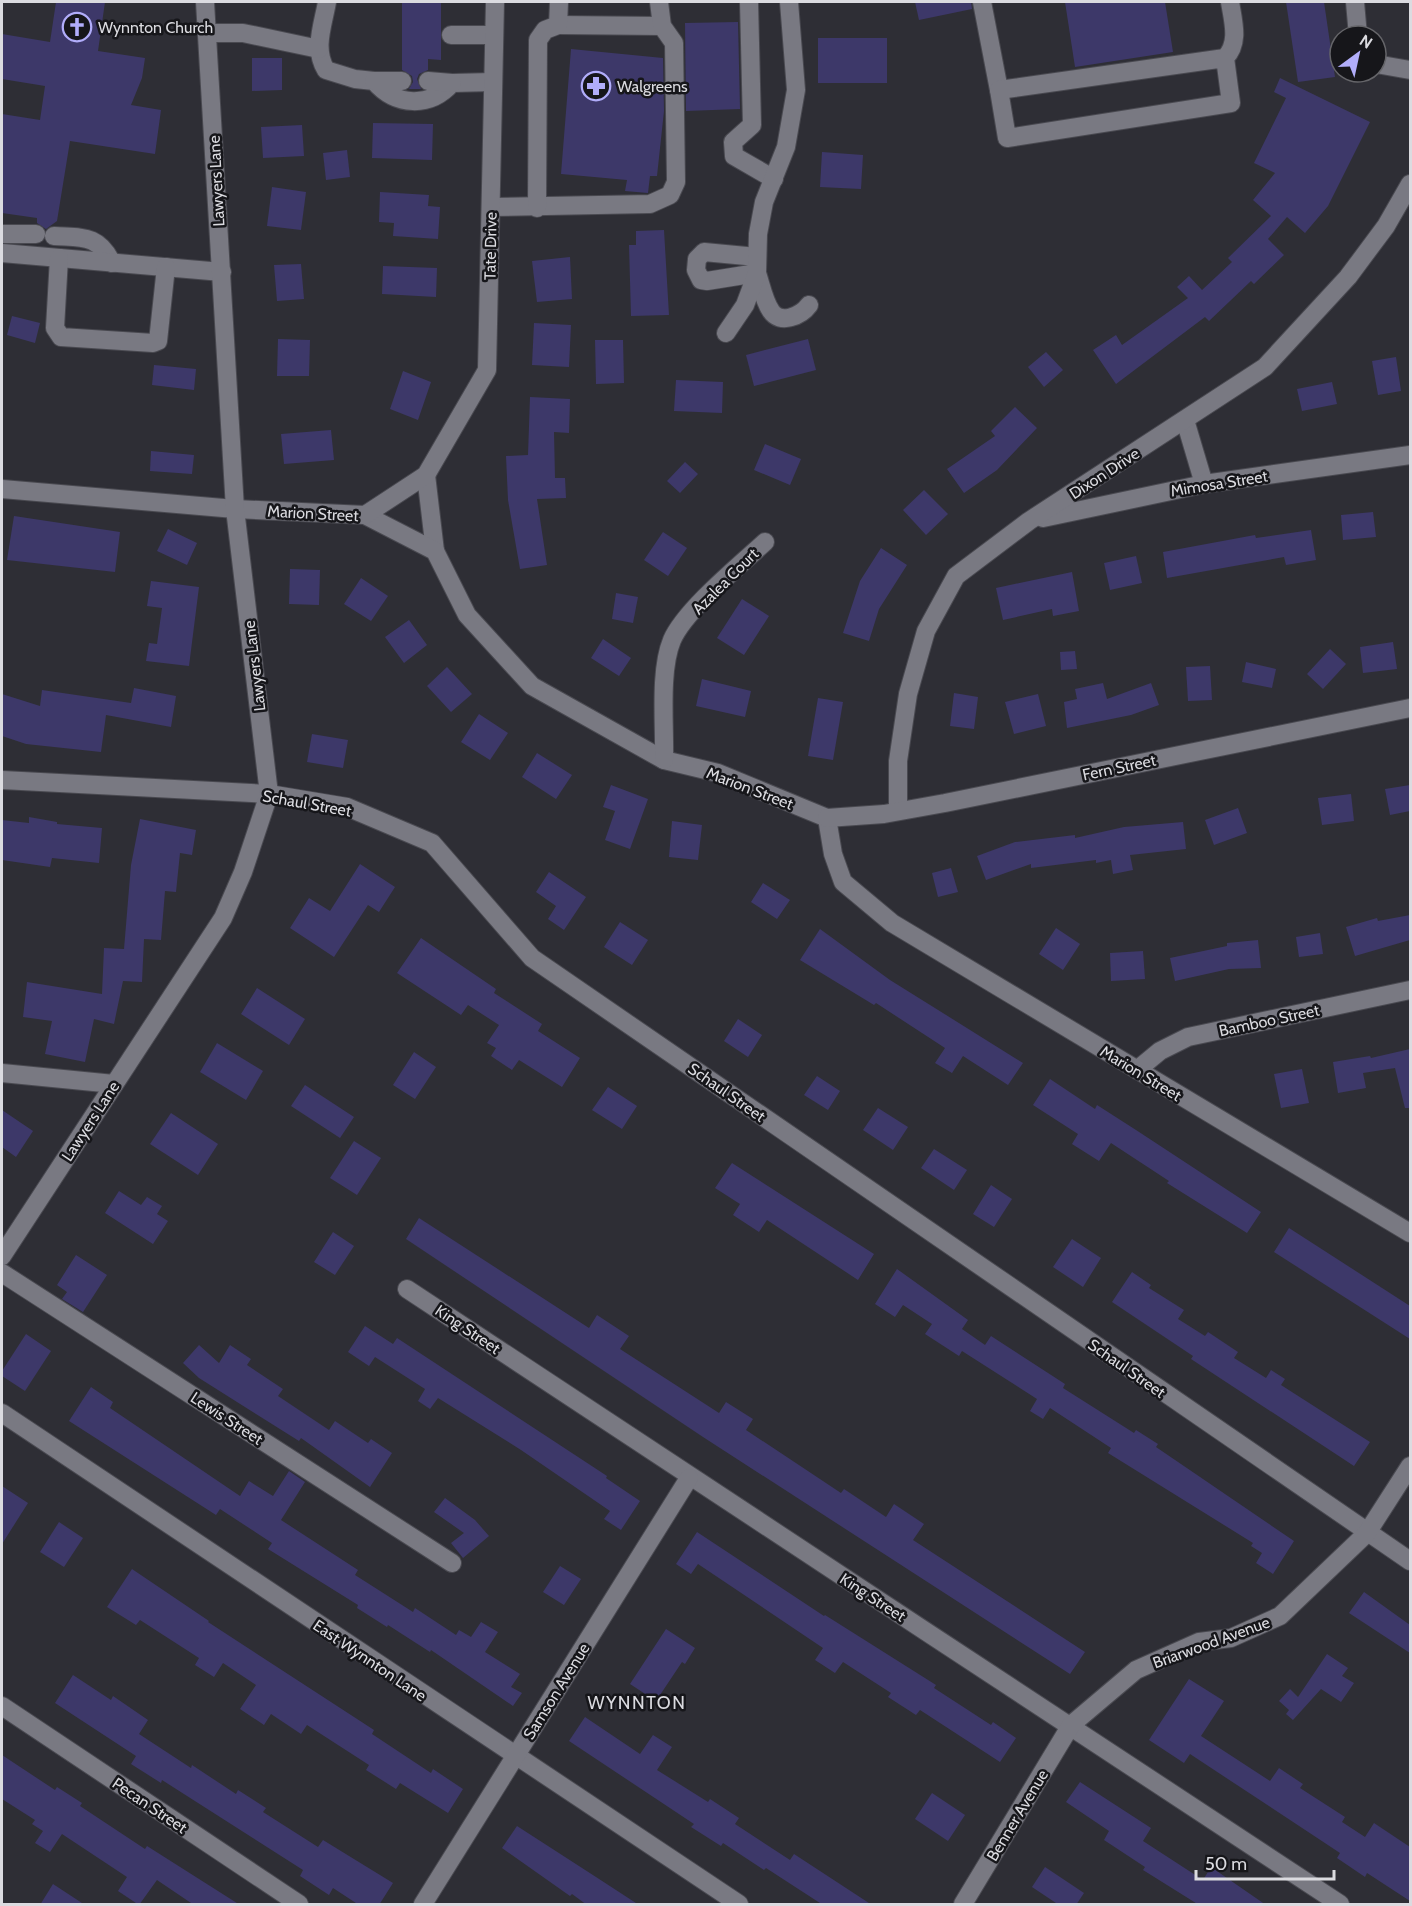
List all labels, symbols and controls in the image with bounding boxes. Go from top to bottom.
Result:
church icon: Wynnton Church [61,11,93,43]
place label: Wynnton Church [98,18,213,37]
north arrow [1328,24,1388,84]
text: N [1356,31,1376,53]
pharmacy icon: Walgreens [580,70,612,102]
place label: Walgreens [617,77,688,96]
street label: Lawyers Lane [205,135,228,227]
street label: Tate Drive [480,212,501,280]
street label: Dixon Drive [1066,444,1143,503]
street label: Mimosa Street [1169,466,1270,501]
street label: Marion Street [267,502,360,525]
street label: Azalea Court [688,544,763,618]
street label: Lawyers Lane [240,619,269,712]
street label: Fern Street [1081,750,1158,785]
street label: Marion Street [704,763,796,814]
street label: Schaul Street [261,786,353,821]
street label: Bamboo Street [1217,1000,1322,1040]
street label: Marion Street [1097,1042,1185,1105]
street label: Schaul Street [684,1059,769,1126]
street label: Lawyers Lane [58,1078,123,1165]
street label: King Street [432,1301,504,1358]
street label: Schaul Street [1084,1335,1169,1402]
street label: Lewis Street [187,1388,267,1449]
street label: King Street [836,1569,910,1626]
street label: Briarwood Avenue [1150,1613,1272,1672]
street label: East Wynnton Lane [309,1615,430,1705]
street label: Samson Avenue [519,1640,594,1743]
district label: WYNNTON [588,1692,686,1714]
street label: Benner Avenue [983,1766,1052,1864]
street label: Pecan Street [109,1774,191,1838]
scale bar [1196,1843,1334,1881]
text: 50 m [1205,1853,1247,1875]

